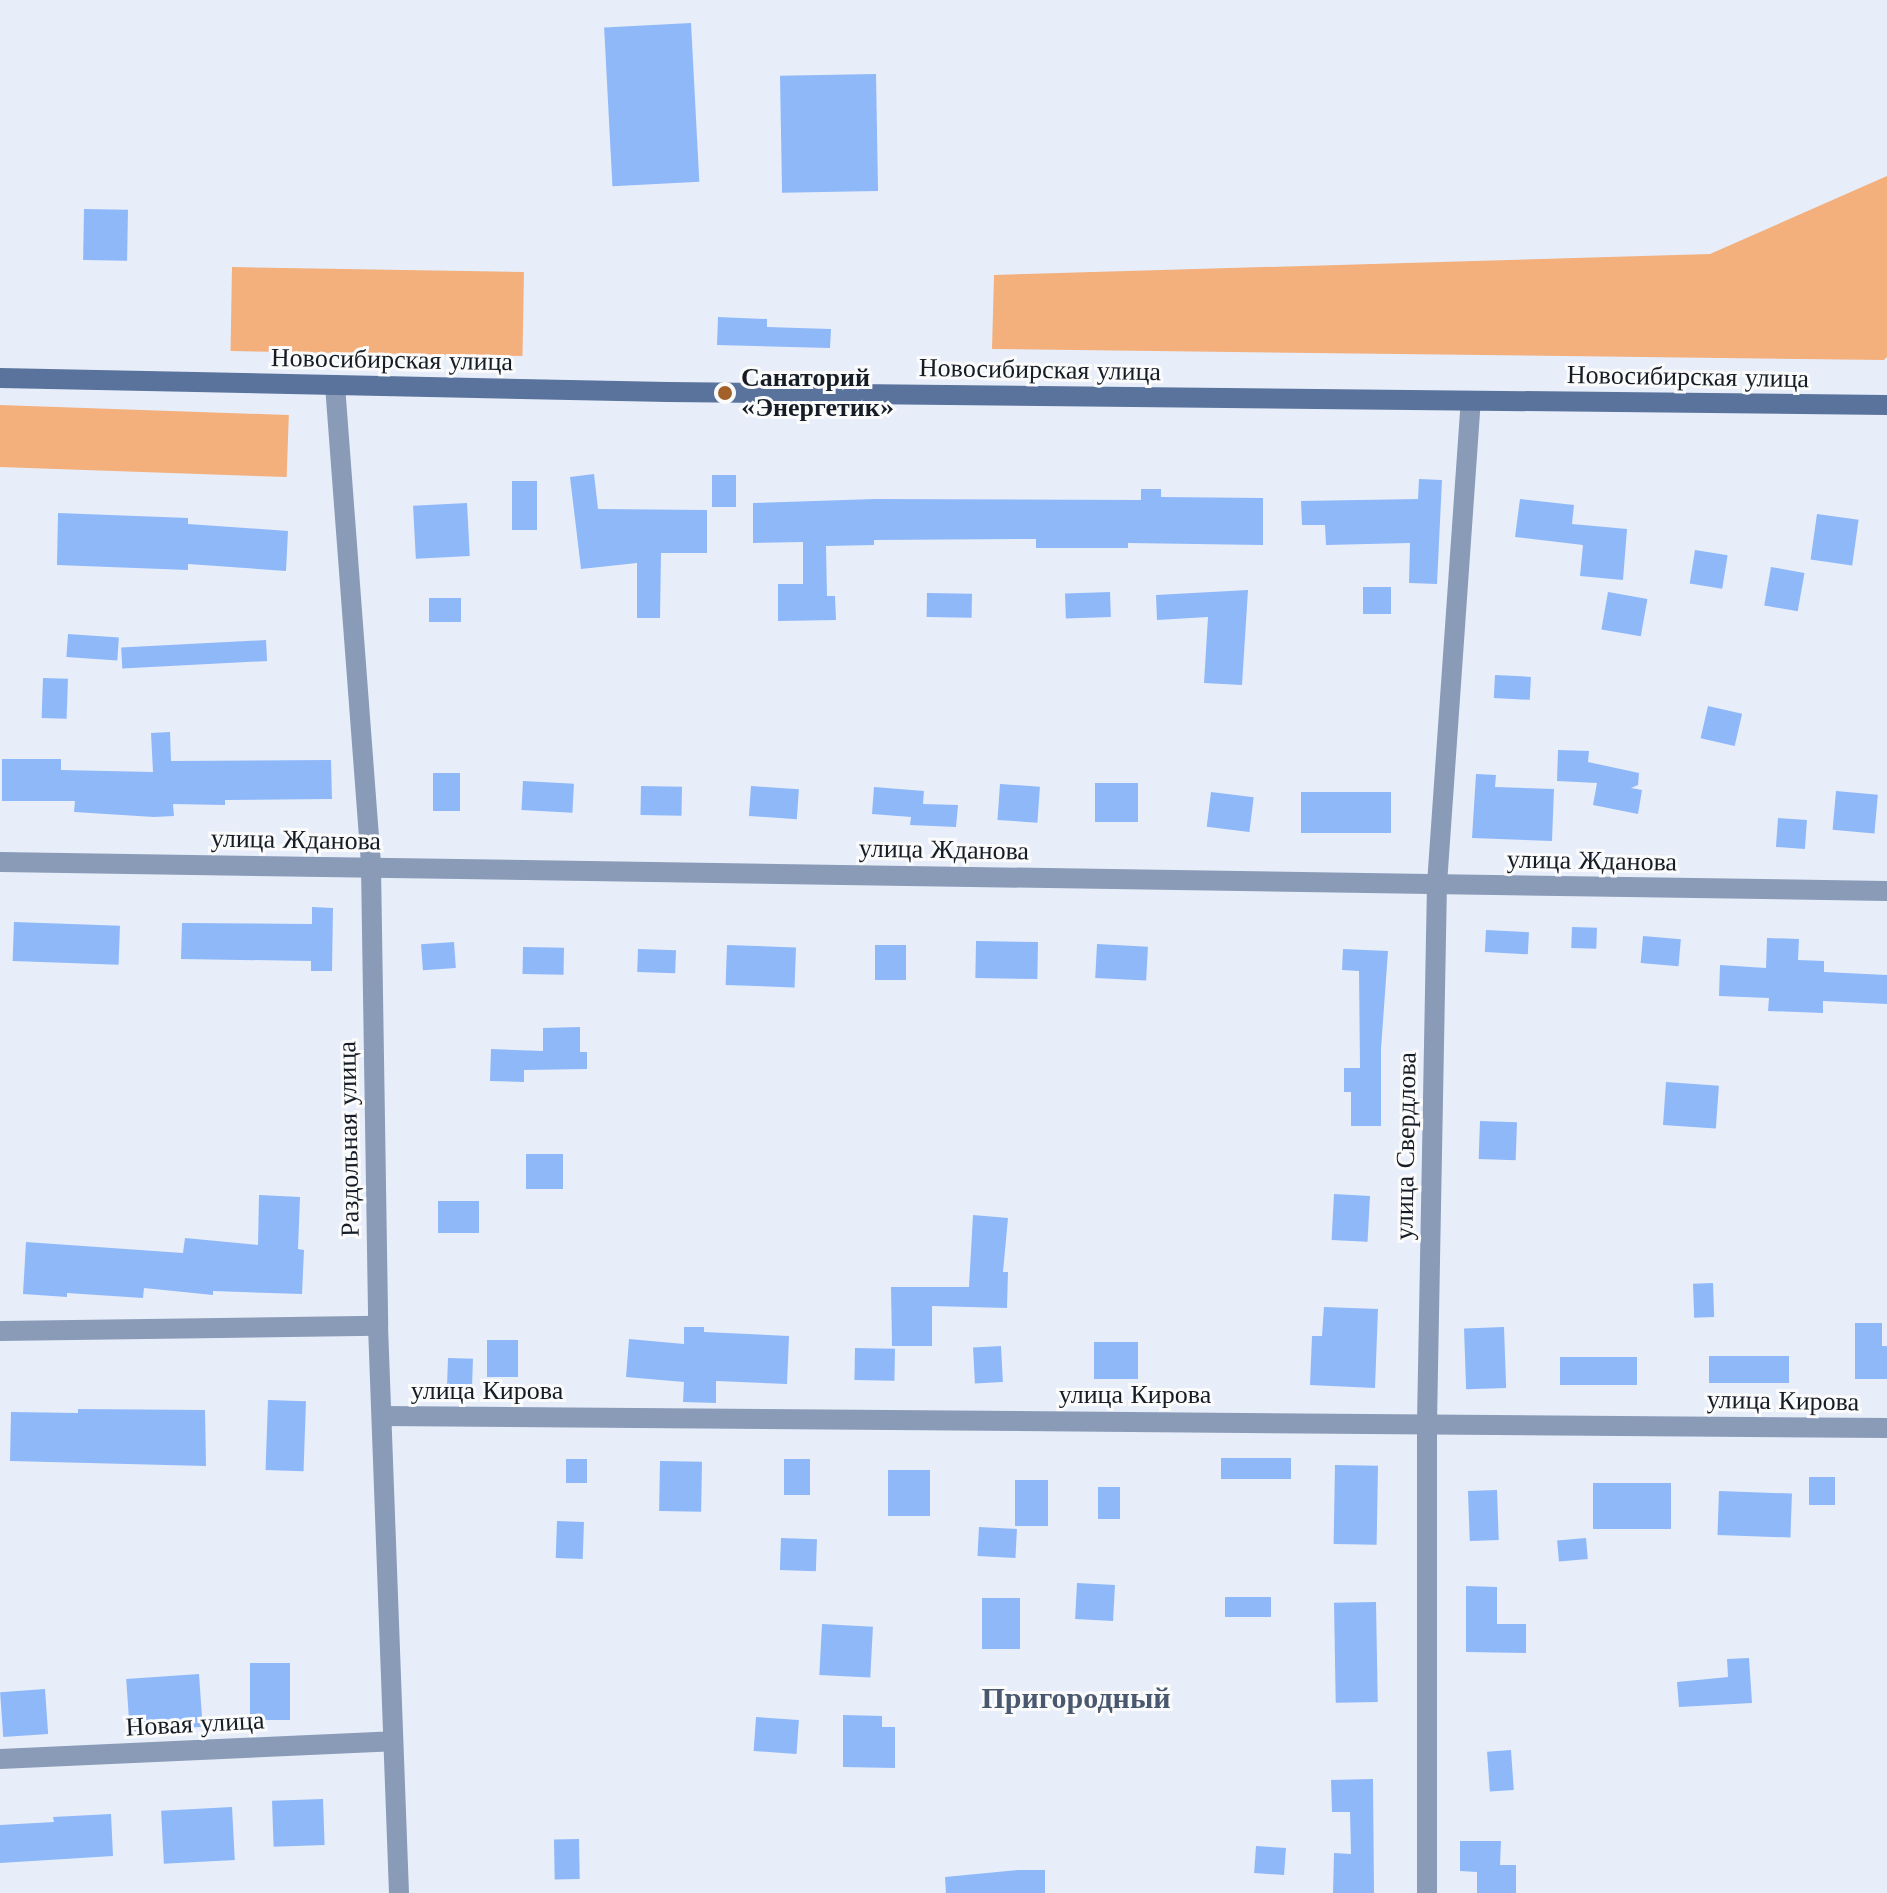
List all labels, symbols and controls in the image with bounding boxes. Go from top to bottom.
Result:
street label: Новосибирская улица [271,342,513,378]
street label: Новосибирская улица [919,352,1161,388]
street label: Новосибирская улица [1567,359,1809,395]
place label: Санаторий «Энергетик» [741,362,894,424]
marker: Санаторий «Энергетик» [716,384,734,402]
street label: улица Жданова [211,823,381,857]
street label: улица Жданова [859,833,1029,867]
street label: улица Жданова [1507,844,1677,878]
street label: Раздольная улица [332,1041,366,1237]
street label: улица Свердлова [1389,1052,1423,1240]
street label: улица Кирова [411,1375,563,1407]
street label: улица Кирова [1059,1379,1211,1411]
street label: улица Кирова [1707,1384,1859,1418]
district label: Пригородный [981,1680,1171,1716]
street label: Новая улица [125,1705,265,1743]

